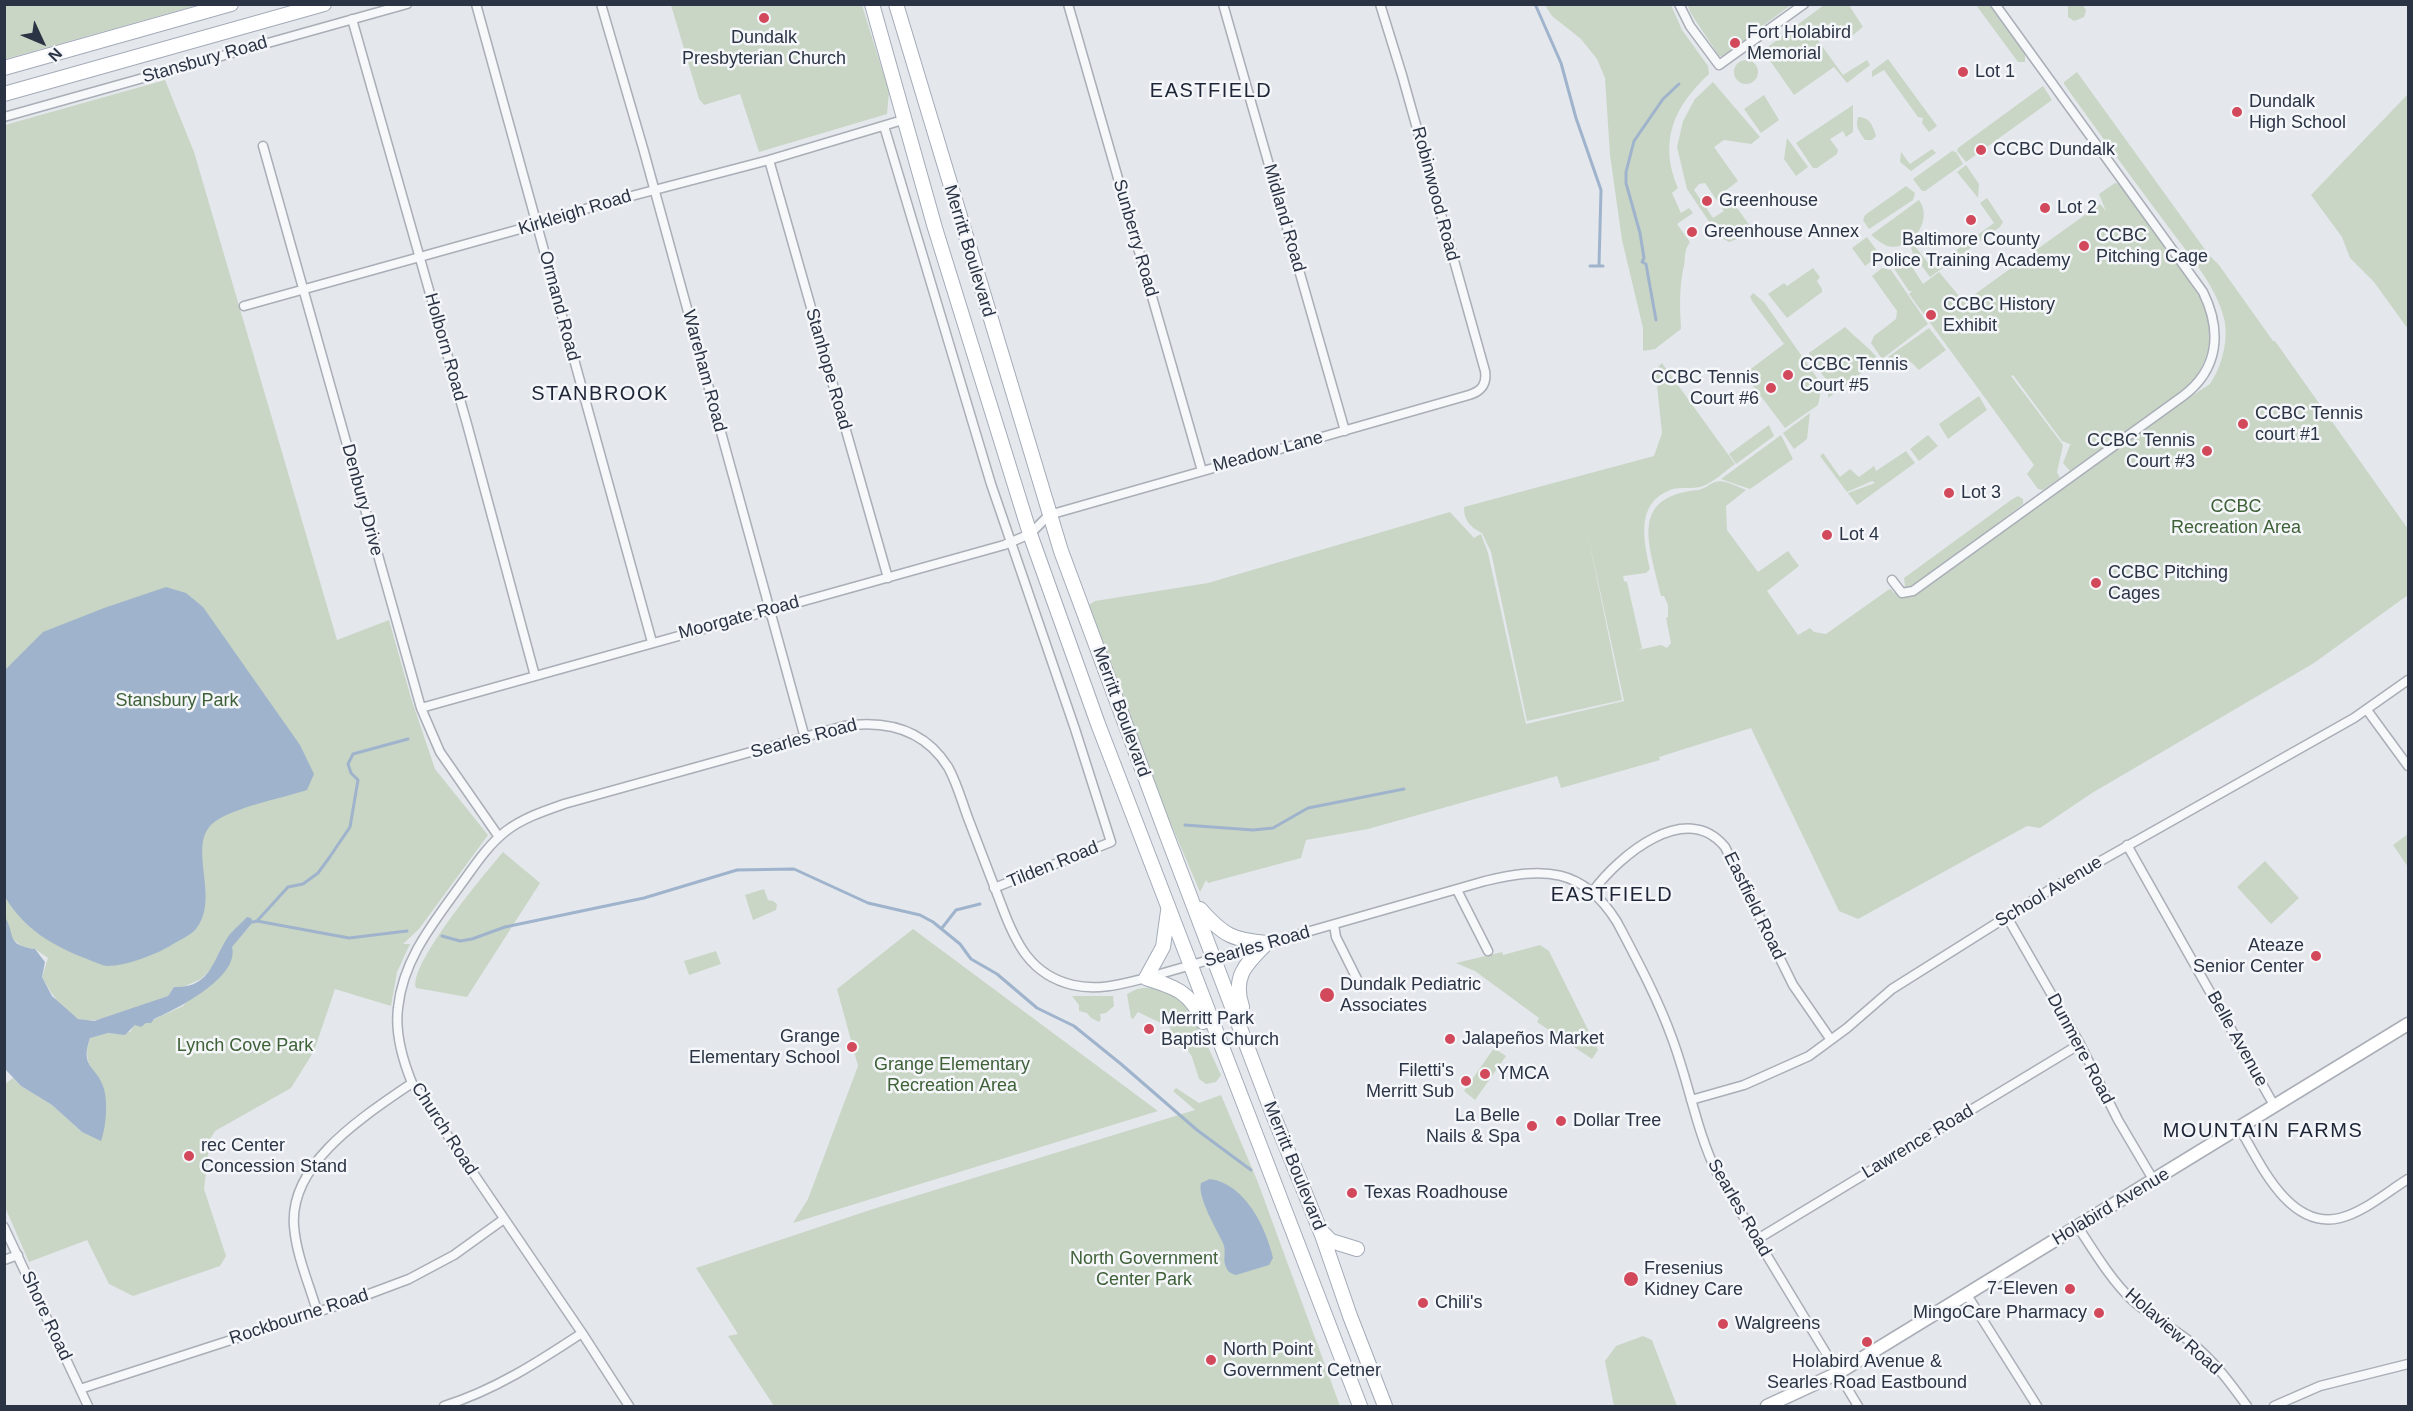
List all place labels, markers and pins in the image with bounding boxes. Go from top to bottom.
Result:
marker: Dundalk Presbyterian Church [757,11,771,25]
place label: Fort Holabird Memorial [1747,22,1851,64]
place label: Dundalk Presbyterian Church [682,27,846,70]
marker: Fort Holabird Memorial [1728,36,1742,50]
place label: Lot 1 [1975,61,2015,83]
marker: Lot 1 [1956,65,1970,79]
place label: Dundalk High School [2249,91,2346,134]
marker: Dundalk High School [2230,105,2244,119]
place label: CCBC Dundalk [1993,139,2115,161]
marker: CCBC Dundalk [1974,143,1988,157]
place label: Greenhouse [1719,190,1818,212]
marker: Greenhouse [1700,194,1714,208]
place label: Lot 2 [2057,197,2097,219]
marker: Lot 2 [2038,201,2052,215]
marker: Baltimore County Police Training Academy [1964,213,1978,227]
place label: Greenhouse Annex [1704,221,1859,243]
marker: Greenhouse Annex [1685,225,1699,239]
place label: CCBC Pitching Cage [2096,225,2208,268]
place label: Baltimore County Police Training Academy [1872,229,2070,272]
marker: CCBC Pitching Cage [2077,239,2091,253]
place label: CCBC History Exhibit [1943,294,2055,336]
marker: CCBC History Exhibit [1924,308,1938,322]
place label: CCBC Tennis Court #5 [1800,354,1908,397]
place label: CCBC Tennis Court #6 [1651,367,1759,410]
marker: CCBC Tennis Court #5 [1781,368,1795,382]
marker: CCBC Tennis Court #6 [1764,381,1778,395]
place label: CCBC Tennis court #1 [2255,403,2363,446]
marker: CCBC Tennis court #1 [2236,417,2250,431]
place label: CCBC Tennis Court #3 [2087,430,2195,472]
marker: CCBC Tennis Court #3 [2200,444,2214,458]
place label: Lot 3 [1961,482,2001,504]
marker: Lot 3 [1942,486,1956,500]
place label: Lot 4 [1839,524,1879,546]
marker: Lot 4 [1820,528,1834,542]
place label: CCBC Pitching Cages [2108,562,2228,604]
marker: CCBC Pitching Cages [2089,576,2103,590]
place label: Ateaze Senior Center [2193,935,2304,978]
marker: Ateaze Senior Center [2309,949,2323,963]
place label: Dundalk Pediatric Associates [1340,974,1481,1016]
marker: Dundalk Pediatric Associates [1318,986,1336,1004]
place label: Merritt Park Baptist Church [1161,1008,1279,1050]
marker: Merritt Park Baptist Church [1142,1022,1156,1036]
place label: Grange Elementary School [689,1026,840,1068]
place label: Jalapeños Market [1462,1028,1604,1050]
marker: Jalapeños Market [1443,1032,1457,1046]
marker: Grange Elementary School [845,1040,859,1054]
place label: Filetti's Merritt Sub [1366,1060,1454,1102]
place label: YMCA [1497,1063,1549,1085]
marker: YMCA [1478,1067,1492,1081]
marker: Filetti's Merritt Sub [1459,1074,1473,1088]
place label: La Belle Nails & Spa [1426,1105,1520,1148]
place label: Dollar Tree [1573,1110,1661,1132]
marker: Dollar Tree [1554,1114,1568,1128]
marker: La Belle Nails & Spa [1525,1119,1539,1133]
place label: rec Center Concession Stand [201,1135,347,1178]
marker: rec Center Concession Stand [182,1149,196,1163]
place label: Texas Roadhouse [1364,1182,1508,1204]
marker: Texas Roadhouse [1345,1186,1359,1200]
place label: Fresenius Kidney Care [1644,1258,1743,1300]
marker: Fresenius Kidney Care [1622,1270,1640,1288]
place label: 7-Eleven [1987,1278,2058,1300]
marker: 7-Eleven [2063,1282,2077,1296]
place label: Chili's [1435,1292,1482,1314]
marker: Chili's [1416,1296,1430,1310]
place label: MingoCare Pharmacy [1913,1302,2087,1324]
marker: MingoCare Pharmacy [2092,1306,2106,1320]
place label: Walgreens [1735,1313,1820,1335]
marker: Walgreens [1716,1317,1730,1331]
marker: Holabird Avenue & Searles Road Eastbound [1860,1335,1874,1349]
place label: North Point Government Cetner [1223,1339,1381,1382]
place label: Holabird Avenue & Searles Road Eastbound [1767,1351,1967,1394]
marker: North Point Government Cetner [1204,1353,1218,1367]

